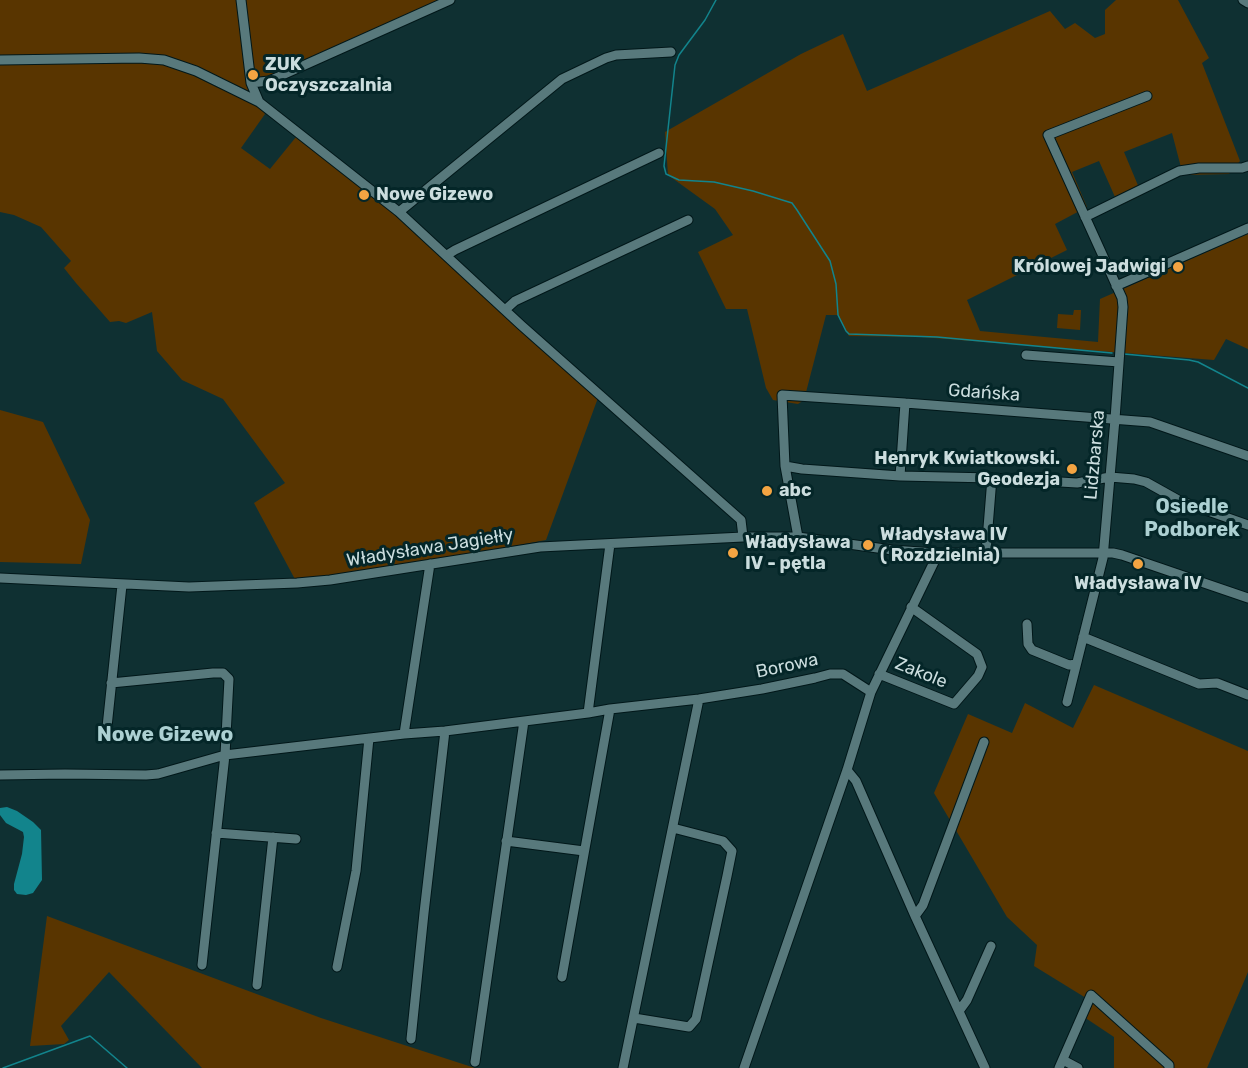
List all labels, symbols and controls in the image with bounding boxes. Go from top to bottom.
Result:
place label: ZUK Oczyszczalnia [265,54,392,97]
marker: ZUK Oczyszczalnia [246,68,260,82]
place label: Nowe Gizewo [376,184,493,206]
marker: Nowe Gizewo [357,188,371,202]
place label: Królowej Jadwigi [1014,256,1166,278]
marker: Królowej Jadwigi [1171,260,1185,274]
street label: Gdańska [947,380,1021,406]
street label: Lidzbarska [1080,409,1110,501]
place label: Henryk Kwiatkowski. Geodezja [874,448,1060,490]
marker: Henryk Kwiatkowski. Geodezja [1065,462,1079,476]
place label: abc [779,480,812,502]
marker: abc [760,484,774,498]
district label: Osiedle Podborek [1144,495,1240,542]
street label: Władysława Jagiełły [345,524,515,572]
place label: Władysława IV ( Rozdzielnia) [880,524,1008,566]
place label: Władysława IV - pętla [745,532,851,574]
marker: Władysława IV ( Rozdzielnia) [861,538,875,552]
marker: Władysława IV - pętla [726,546,740,560]
marker: Władysława IV [1131,557,1145,571]
place label: Władysława IV [1074,573,1202,595]
street label: Borowa [754,649,820,683]
street label: Zakole [892,653,950,693]
district label: Nowe Gizewo [97,722,233,748]

